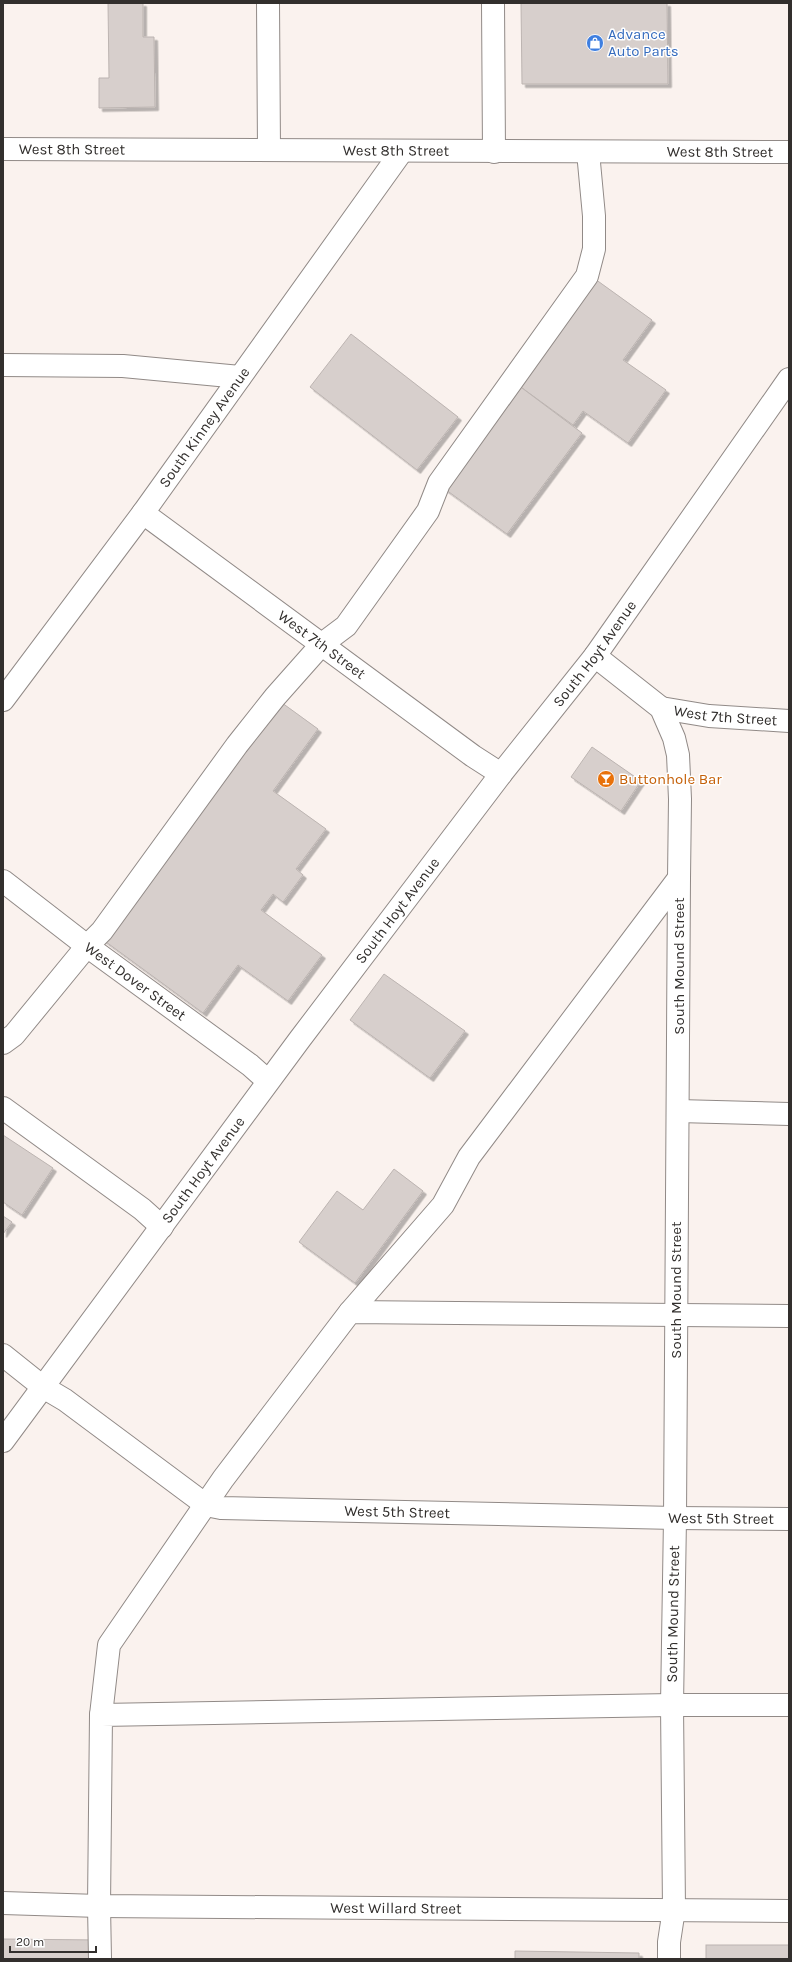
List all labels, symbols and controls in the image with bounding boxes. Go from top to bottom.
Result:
place label: Advance Auto Parts [608,25,679,60]
shop icon: Advance Auto Parts [585,33,605,53]
street label: West 8th Street [19,140,126,158]
street label: West 8th Street [343,141,450,160]
street label: West 8th Street [667,143,774,161]
street label: South Kinney Avenue [155,363,254,491]
street label: South Hoyt Avenue [549,597,640,711]
street label: West 7th Street [274,606,369,683]
street label: West 7th Street [672,701,778,729]
bar icon: Buttonhole Bar [596,769,616,789]
place label: Buttonhole Bar [619,770,722,788]
street label: South Hoyt Avenue [351,854,443,967]
street label: South Mound Street [670,897,688,1035]
street label: West Dover Street [81,938,190,1024]
street label: South Hoyt Avenue [158,1113,249,1227]
street label: South Mound Street [667,1221,685,1359]
street label: West 5th Street [344,1502,450,1522]
street label: West 5th Street [668,1509,774,1528]
street label: South Mound Street [663,1545,683,1683]
street label: West Willard Street [330,1899,462,1918]
scale bar [10,1928,96,1954]
text: 20 m [16,1935,44,1949]

